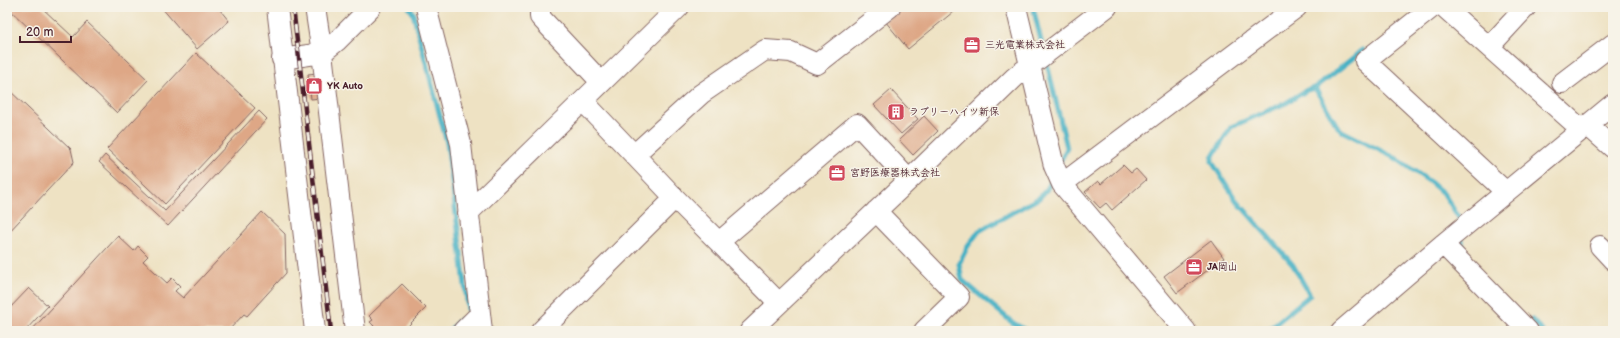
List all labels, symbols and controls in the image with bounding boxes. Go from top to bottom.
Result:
scale bar [20,18,71,44]
text: 20 m [26,25,53,40]
office icon: 三光電業株式会社 [962,35,982,55]
place label: 三光電業株式会社 [985,39,1065,51]
shop icon: YK Auto [304,76,324,96]
place label: YK Auto [327,80,363,92]
building icon: ラブリーハイツ新保 [886,102,906,122]
place label: ラブリーハイツ新保 [909,106,999,118]
office icon: 宮野医療器株式会社 [827,163,847,183]
place label: 宮野医療器株式会社 [850,167,940,179]
office icon: JA岡山 [1184,257,1204,277]
place label: JA岡山 [1207,261,1238,273]

